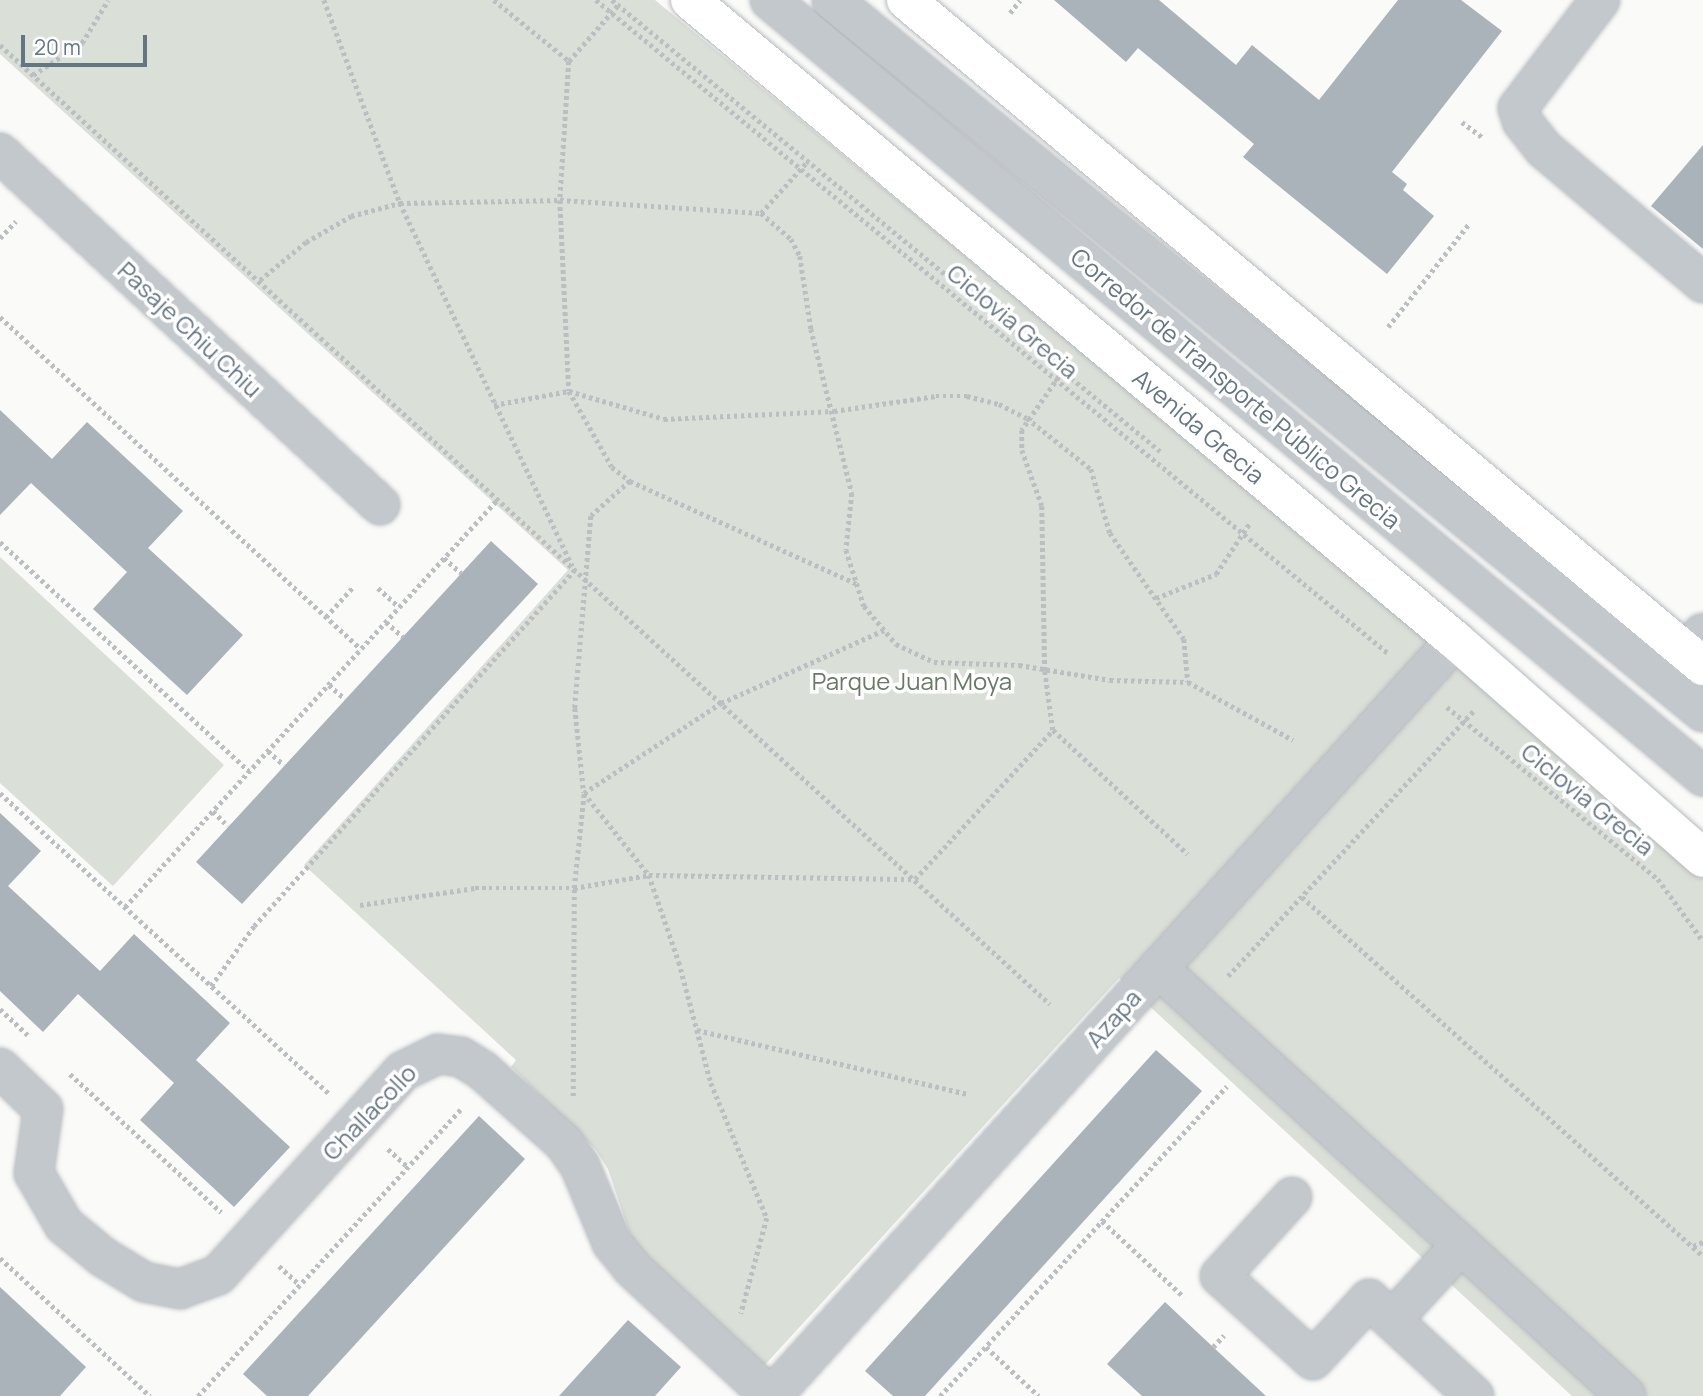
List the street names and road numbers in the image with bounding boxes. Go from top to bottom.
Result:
street label: Corredor de Transporte Público Grecia [1065,242,1407,534]
street label: Pasaje Chiu Chiu [112,255,268,403]
street label: Ciclovia Grecia [942,258,1084,384]
street label: Avenida Grecia [1127,363,1271,489]
street label: Ciclovia Grecia [1516,737,1660,861]
street label: Azapa [1080,983,1146,1053]
street label: Challacollo [316,1058,422,1166]

